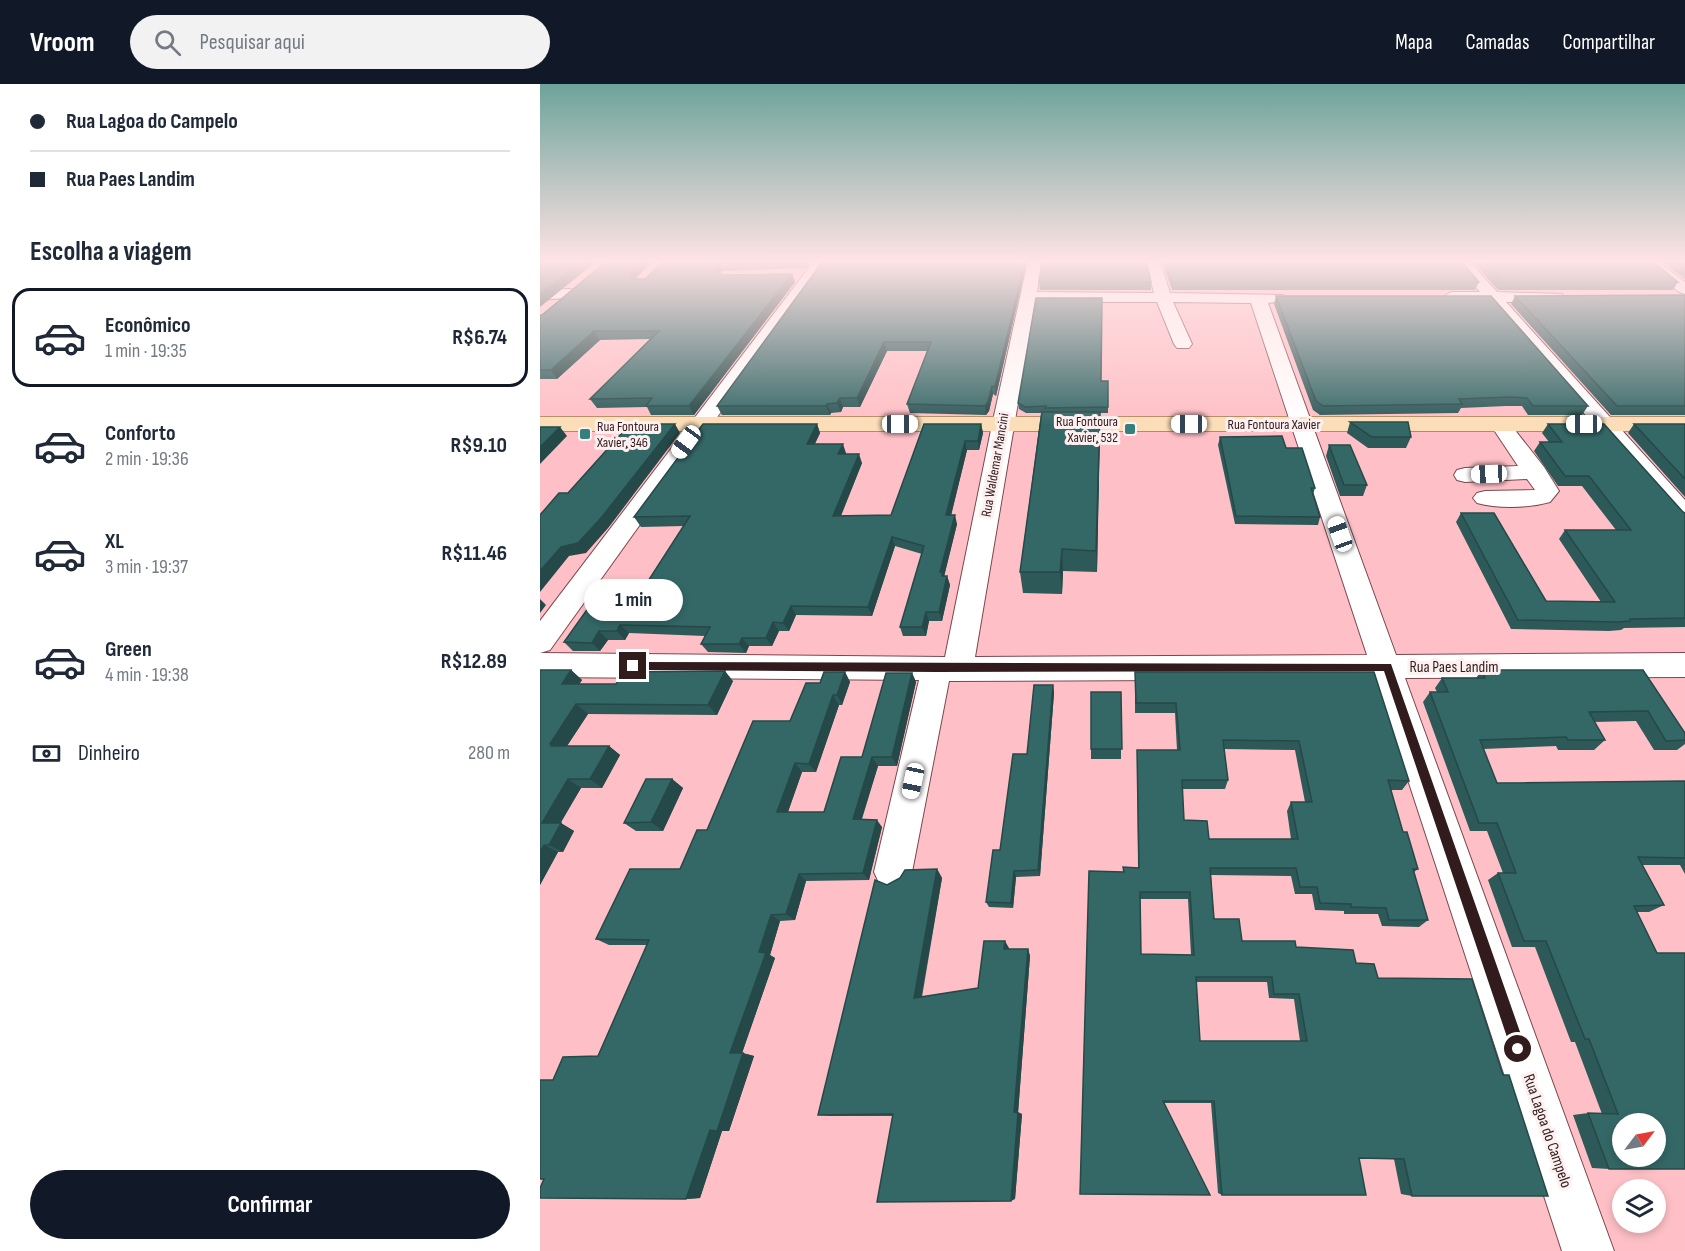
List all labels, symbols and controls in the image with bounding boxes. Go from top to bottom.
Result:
search box [130,15,550,69]
text: Vroom [30,26,94,59]
icon: search [151,26,184,59]
text: Pesquisar aqui [199,29,305,56]
text: Mapa [1395,30,1433,55]
text: Camadas [1466,30,1529,55]
text: Compartilhar [1562,30,1655,55]
text: Rua Lagoa do Campelo [66,108,238,135]
text: Rua Paes Landim [66,166,195,193]
text: Escolha a viagem [30,236,192,268]
icon: car [33,311,87,365]
text: Econômico [105,312,191,339]
text: R$6.74 [452,324,507,351]
text: 1 min · 19:35 [105,339,187,363]
street label: Rua Waldemar Mancini [977,412,1013,518]
place label: Rua Fontoura Xavier, 532 [1056,413,1118,446]
car [882,415,918,433]
car [1171,415,1207,433]
car [1566,415,1602,433]
street label: Rua Fontoura Xavier [1228,416,1320,433]
place label: Rua Fontoura Xavier, 346 [596,418,659,451]
icon: car [33,419,87,473]
text: Conforto [105,420,176,447]
car [668,422,704,462]
marker: Rua Fontoura Xavier, 532 [1123,422,1137,436]
marker: Rua Fontoura Xavier, 346 [578,427,592,441]
text: R$9.10 [451,432,507,459]
text: 2 min · 19:36 [105,447,189,471]
car [1471,464,1507,484]
car [1325,514,1355,554]
icon: car [33,527,87,581]
text: XL [105,528,124,555]
text: R$11.46 [441,540,507,567]
text: 3 min · 19:37 [105,555,188,579]
callout: 1 min [584,579,682,621]
text: 1 min [615,588,652,612]
icon: car [33,635,87,689]
text: Green [105,636,152,663]
text: R$12.89 [441,648,507,675]
route end [619,652,646,679]
street label: Rua Paes Landim [1409,658,1499,677]
text: 4 min · 19:38 [105,663,189,687]
icon: cash [30,737,63,770]
text: Dinheiro [78,740,140,767]
text: 280 m [468,741,510,765]
car [900,762,926,800]
route start [1504,1035,1531,1062]
street label: Rua Lagoa do Campelo [1519,1072,1575,1190]
north arrow [1612,1113,1666,1167]
map controls [1612,1113,1666,1233]
button: Confirmar [30,1170,510,1239]
button: layers [1612,1179,1666,1233]

